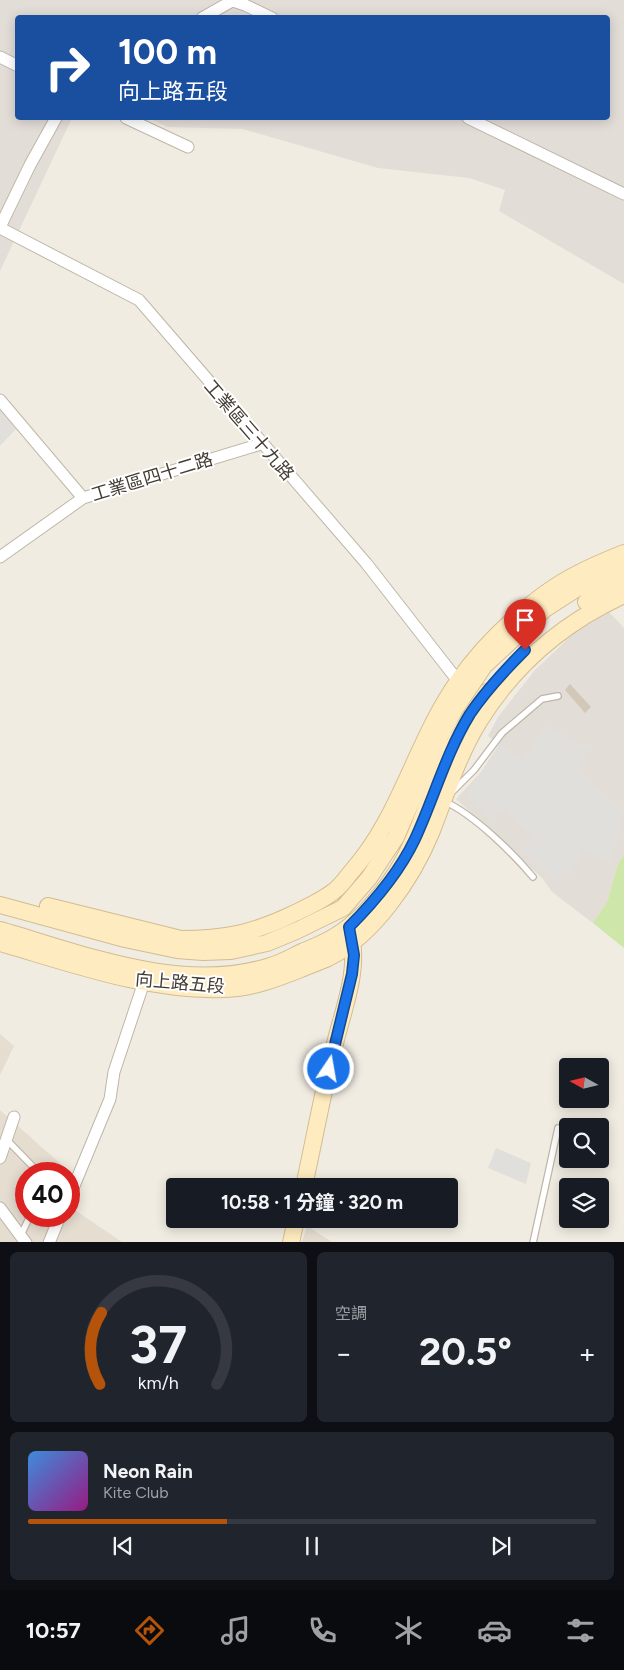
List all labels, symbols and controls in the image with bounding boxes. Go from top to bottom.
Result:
text: 100 m [118,31,217,73]
icon: right [35,35,100,100]
text: 向上路五段 [118,78,228,105]
street label: 工業區三十九路 [199,375,299,485]
street label: 工業區四十二路 [89,448,215,506]
pin [504,599,546,650]
icon: arrive [511,606,539,634]
street label: 向上路五段 [134,968,226,998]
position arrow [302,1042,354,1094]
north arrow [559,1058,609,1108]
map controls [559,1058,609,1228]
button: search [559,1118,609,1168]
speed limit sign: 40 [15,1162,80,1227]
button: layers [559,1178,609,1228]
text: 10:58 · 1 分鐘 · 320 m [221,1191,403,1214]
text: 空調 [335,1304,367,1323]
text: 37 [130,1314,187,1376]
text: 20.5° [419,1329,512,1375]
text: − [335,1336,352,1370]
text: + [579,1336,596,1370]
text: km/h [138,1372,179,1393]
text: Neon Rain [103,1460,193,1483]
text: Kite Club [103,1483,169,1502]
icon: previous [109,1532,137,1560]
icon: pause [298,1532,326,1560]
icon: next [487,1532,515,1560]
icon: directions [132,1613,167,1648]
icon: music [218,1613,253,1648]
icon: phone [305,1613,340,1648]
icon: climate [391,1613,426,1648]
icon: car [477,1613,512,1648]
icon: filters [563,1613,598,1648]
text: 10:57 [26,1617,81,1644]

